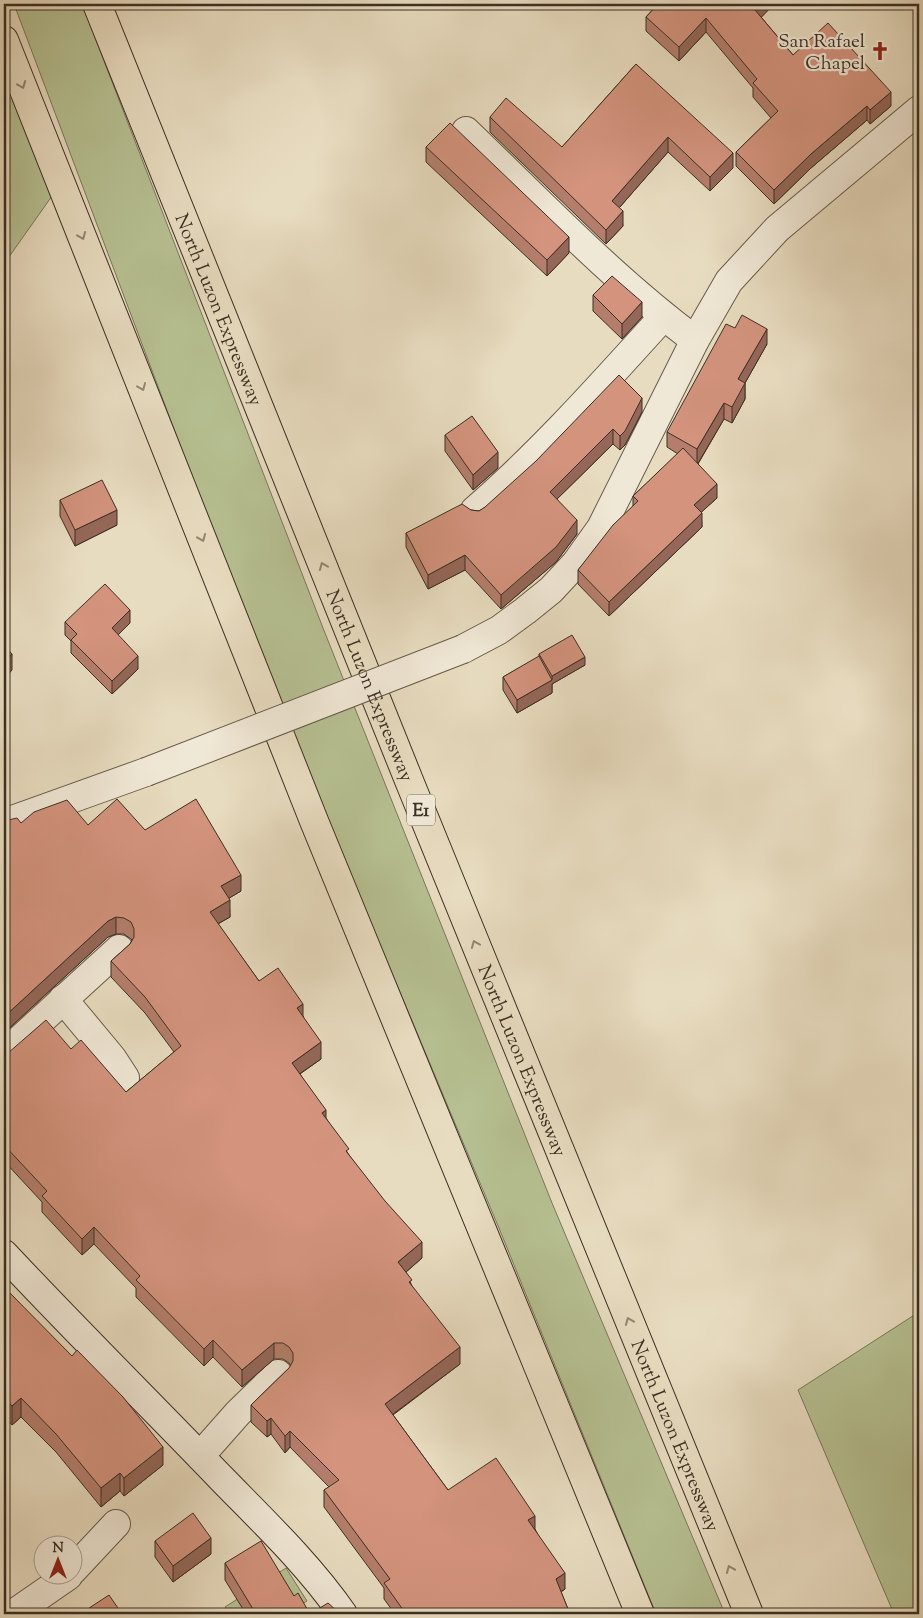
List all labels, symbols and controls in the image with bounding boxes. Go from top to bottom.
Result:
place label: San Rafael Chapel [778,29,865,78]
church icon: San Rafael Chapel [869,40,891,62]
one-way arrow [16,80,26,89]
street label: North Luzon Expressway [167,210,268,411]
one-way arrow [76,231,86,240]
one-way arrow [136,382,146,391]
one-way arrow [196,533,206,542]
one-way arrow [318,562,329,571]
street label: North Luzon Expressway [318,586,419,787]
road number: E1 [407,794,435,826]
one-way arrow [471,940,482,949]
street label: North Luzon Expressway [470,961,572,1162]
one-way arrow [625,1318,635,1326]
street label: North Luzon Expressway [623,1336,725,1537]
north arrow [32,1536,82,1586]
text: N [52,1539,64,1559]
one-way arrow [726,1565,737,1574]

